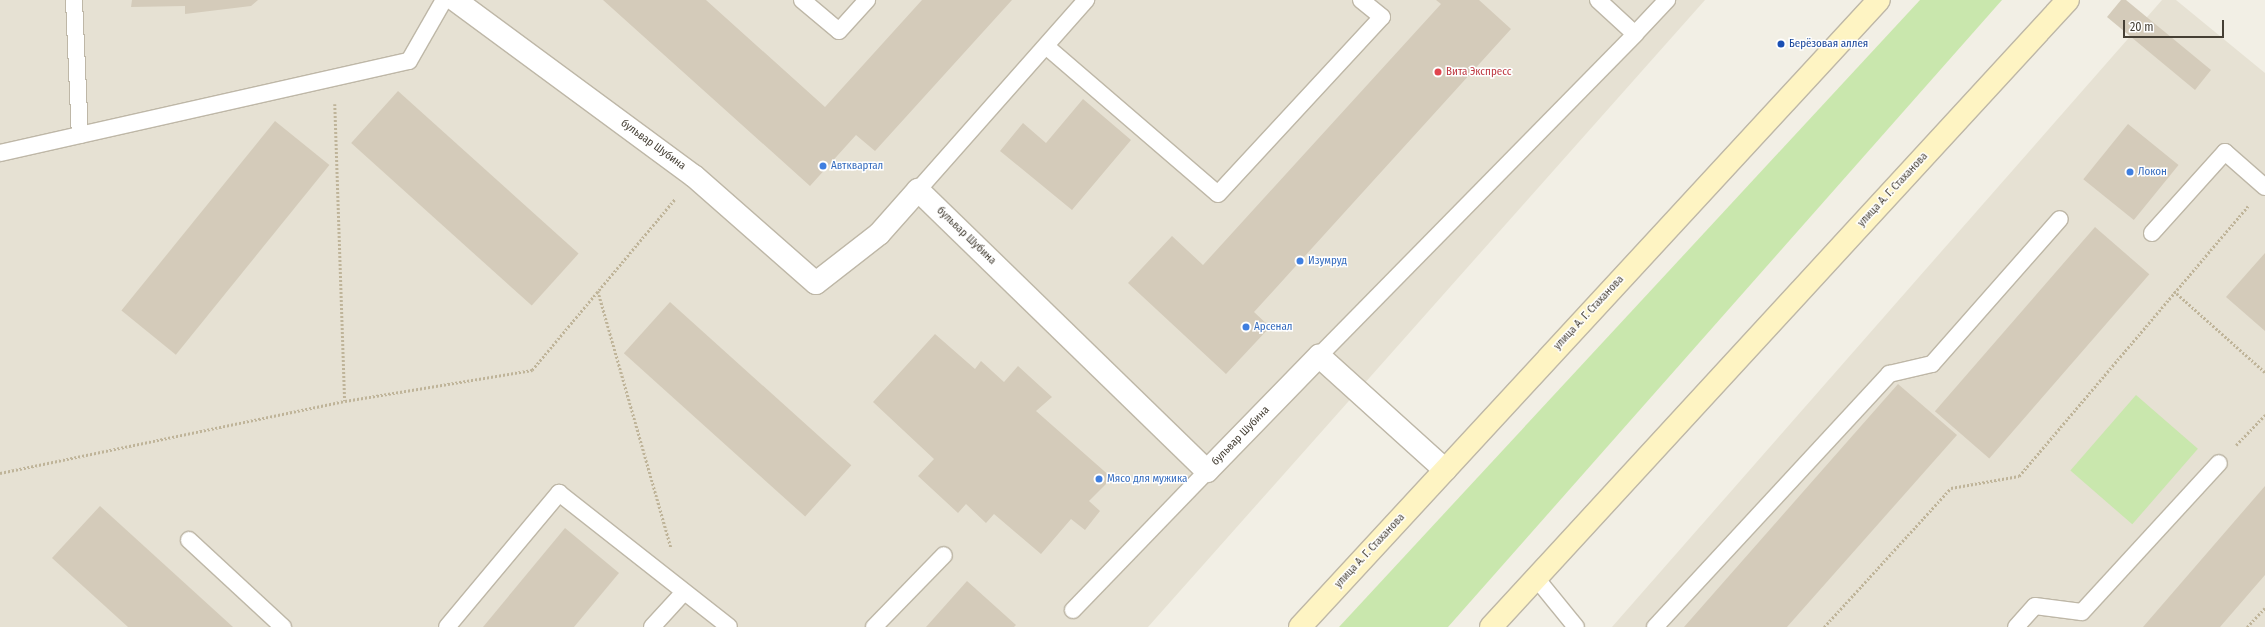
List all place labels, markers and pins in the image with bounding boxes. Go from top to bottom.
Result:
place label: Берёзовая аллея [1789,37,1868,51]
marker: Берёзовая аллея [1776,39,1786,49]
place label: Вита Экспресс [1446,65,1511,79]
marker: Вита Экспресс [1433,67,1443,77]
place label: Автквартал [831,159,883,173]
marker: Автквартал [818,161,828,171]
place label: Локон [2138,165,2167,179]
marker: Локон [2125,167,2135,177]
place label: Изумруд [1308,254,1347,268]
marker: Изумруд [1295,256,1305,266]
place label: Арсенал [1254,320,1292,334]
marker: Арсенал [1241,322,1251,332]
place label: Мясо для мужика [1107,472,1187,486]
marker: Мясо для мужика [1094,474,1104,484]

